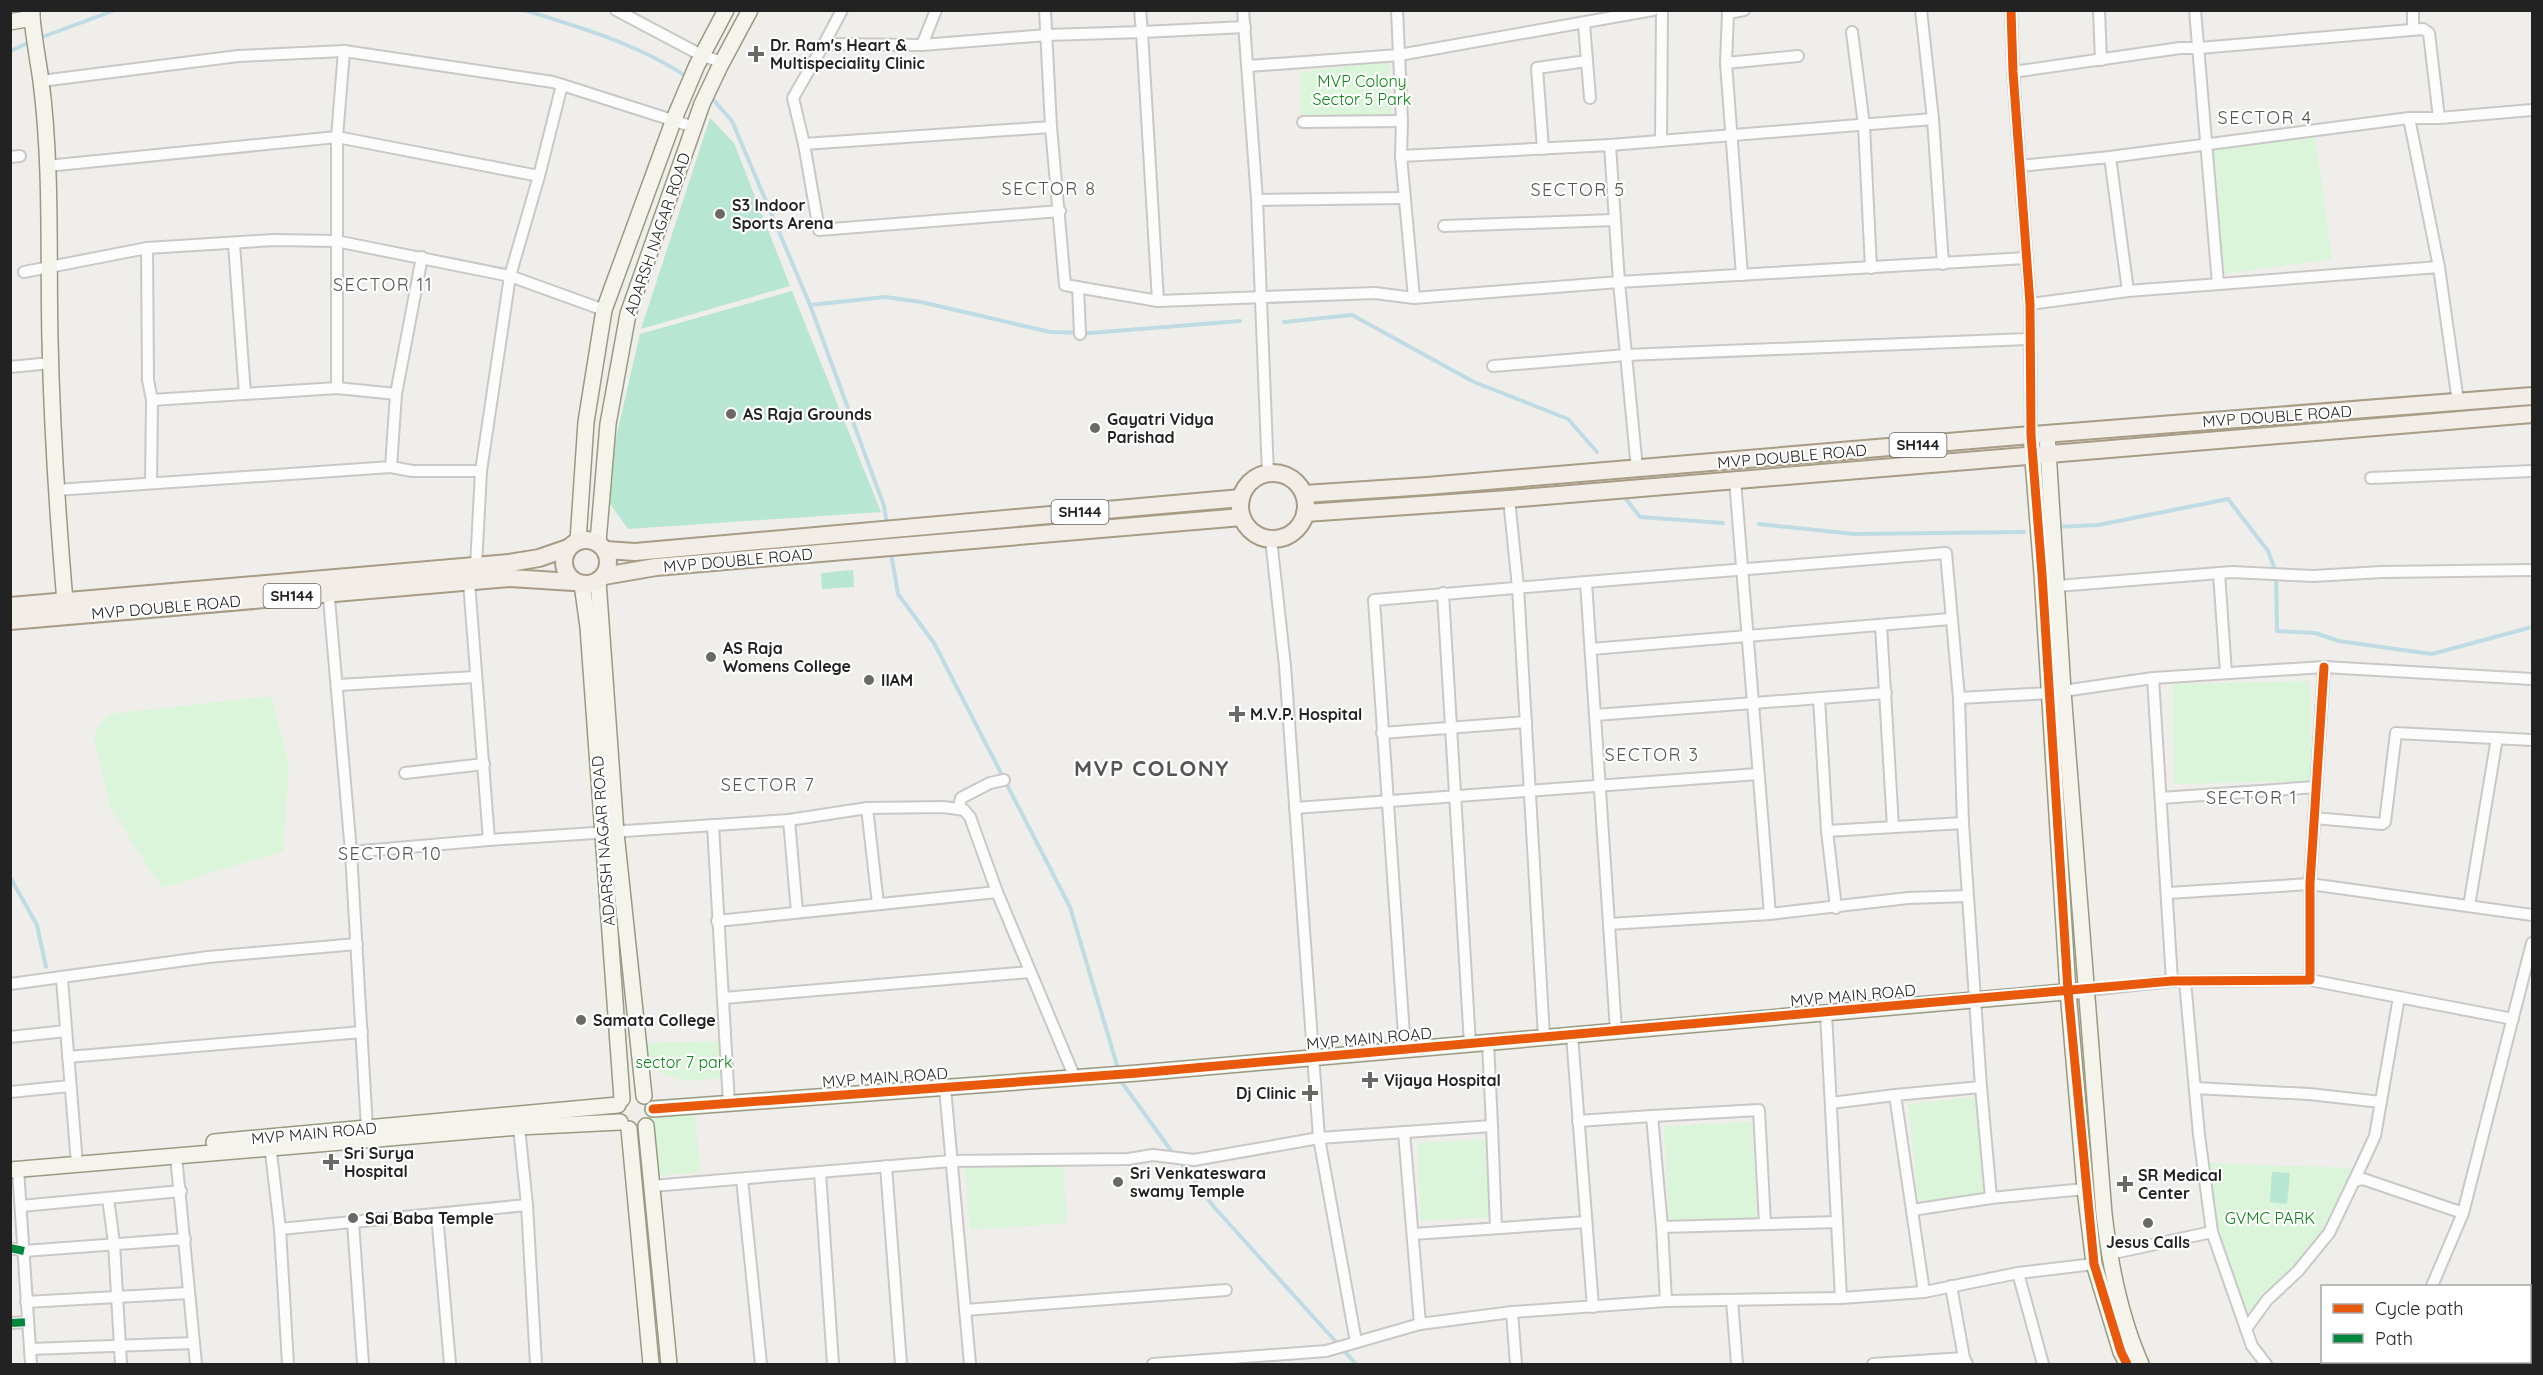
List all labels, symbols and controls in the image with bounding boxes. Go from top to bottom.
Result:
place label: Dr. Ram's Heart & Multispeciality Clinic [770,35,925,73]
marker: Dr. Ram's Heart & Multispeciality Clinic [747,45,765,63]
park label: MVP Colony Sector 5 Park [1313,71,1411,109]
district label: SECTOR 4 [2218,106,2312,129]
street label: ADARSH NAGAR ROAD [620,150,694,318]
district label: SECTOR 8 [1001,177,1097,200]
district label: SECTOR 5 [1530,178,1626,201]
place label: S3 Indoor Sports Arena [732,195,833,233]
marker: S3 Indoor Sports Arena [713,207,727,221]
district label: SECTOR 11 [333,273,433,296]
street label: MVP DOUBLE ROAD [2202,401,2352,431]
place label: AS Raja Grounds [743,404,872,424]
marker: AS Raja Grounds [724,407,738,421]
place label: Gayatri Vidya Parishad [1107,409,1214,447]
marker: Gayatri Vidya Parishad [1088,421,1102,435]
road number: SH144 [1890,433,1946,457]
street label: MVP DOUBLE ROAD [1716,440,1868,472]
road number: SH144 [1052,500,1108,524]
street label: MVP DOUBLE ROAD [662,544,814,576]
road number: SH144 [264,584,320,608]
street label: MVP DOUBLE ROAD [90,591,242,623]
place label: AS Raja Womens College [723,638,851,676]
marker: AS Raja Womens College [704,650,718,664]
place label: IIAM [881,670,913,690]
marker: IIAM [862,673,876,687]
place label: M.V.P. Hospital [1250,704,1362,724]
marker: M.V.P. Hospital [1228,705,1246,723]
district label: SECTOR 3 [1605,743,1699,766]
district label: MVP COLONY [1074,754,1230,782]
street label: ADARSH NAGAR ROAD [587,755,619,927]
district label: SECTOR 7 [721,773,815,796]
district label: SECTOR 1 [2206,786,2298,809]
district label: SECTOR 10 [338,842,442,865]
street label: MVP MAIN ROAD [1789,980,1917,1010]
place label: Samata College [593,1010,716,1030]
marker: Samata College [574,1013,588,1027]
street label: MVP MAIN ROAD [1305,1023,1433,1053]
park label: sector 7 park [635,1052,733,1072]
street label: MVP MAIN ROAD [821,1063,949,1091]
place label: Vijaya Hospital [1384,1070,1501,1090]
marker: Vijaya Hospital [1361,1071,1379,1089]
place label: Dj Clinic [1236,1083,1296,1103]
marker: Dj Clinic [1301,1084,1319,1102]
street label: MVP MAIN ROAD [250,1118,378,1148]
place label: Sri Surya Hospital [344,1143,414,1181]
marker: Sri Surya Hospital [322,1153,340,1171]
place label: Sri Venkateswara swamy Temple [1130,1163,1266,1201]
place label: SR Medical Center [2138,1165,2222,1203]
marker: Sri Venkateswara swamy Temple [1111,1175,1125,1189]
marker: SR Medical Center [2116,1175,2134,1193]
place label: Sai Baba Temple [365,1208,494,1228]
park label: GVMC PARK [2225,1208,2315,1228]
marker: Sai Baba Temple [346,1211,360,1225]
marker: Jesus Calls [2141,1216,2155,1230]
place label: Jesus Calls [2106,1232,2190,1252]
legend [2321,1285,2531,1363]
text: Cycle path [2375,1297,2463,1320]
text: Path [2375,1327,2413,1350]

